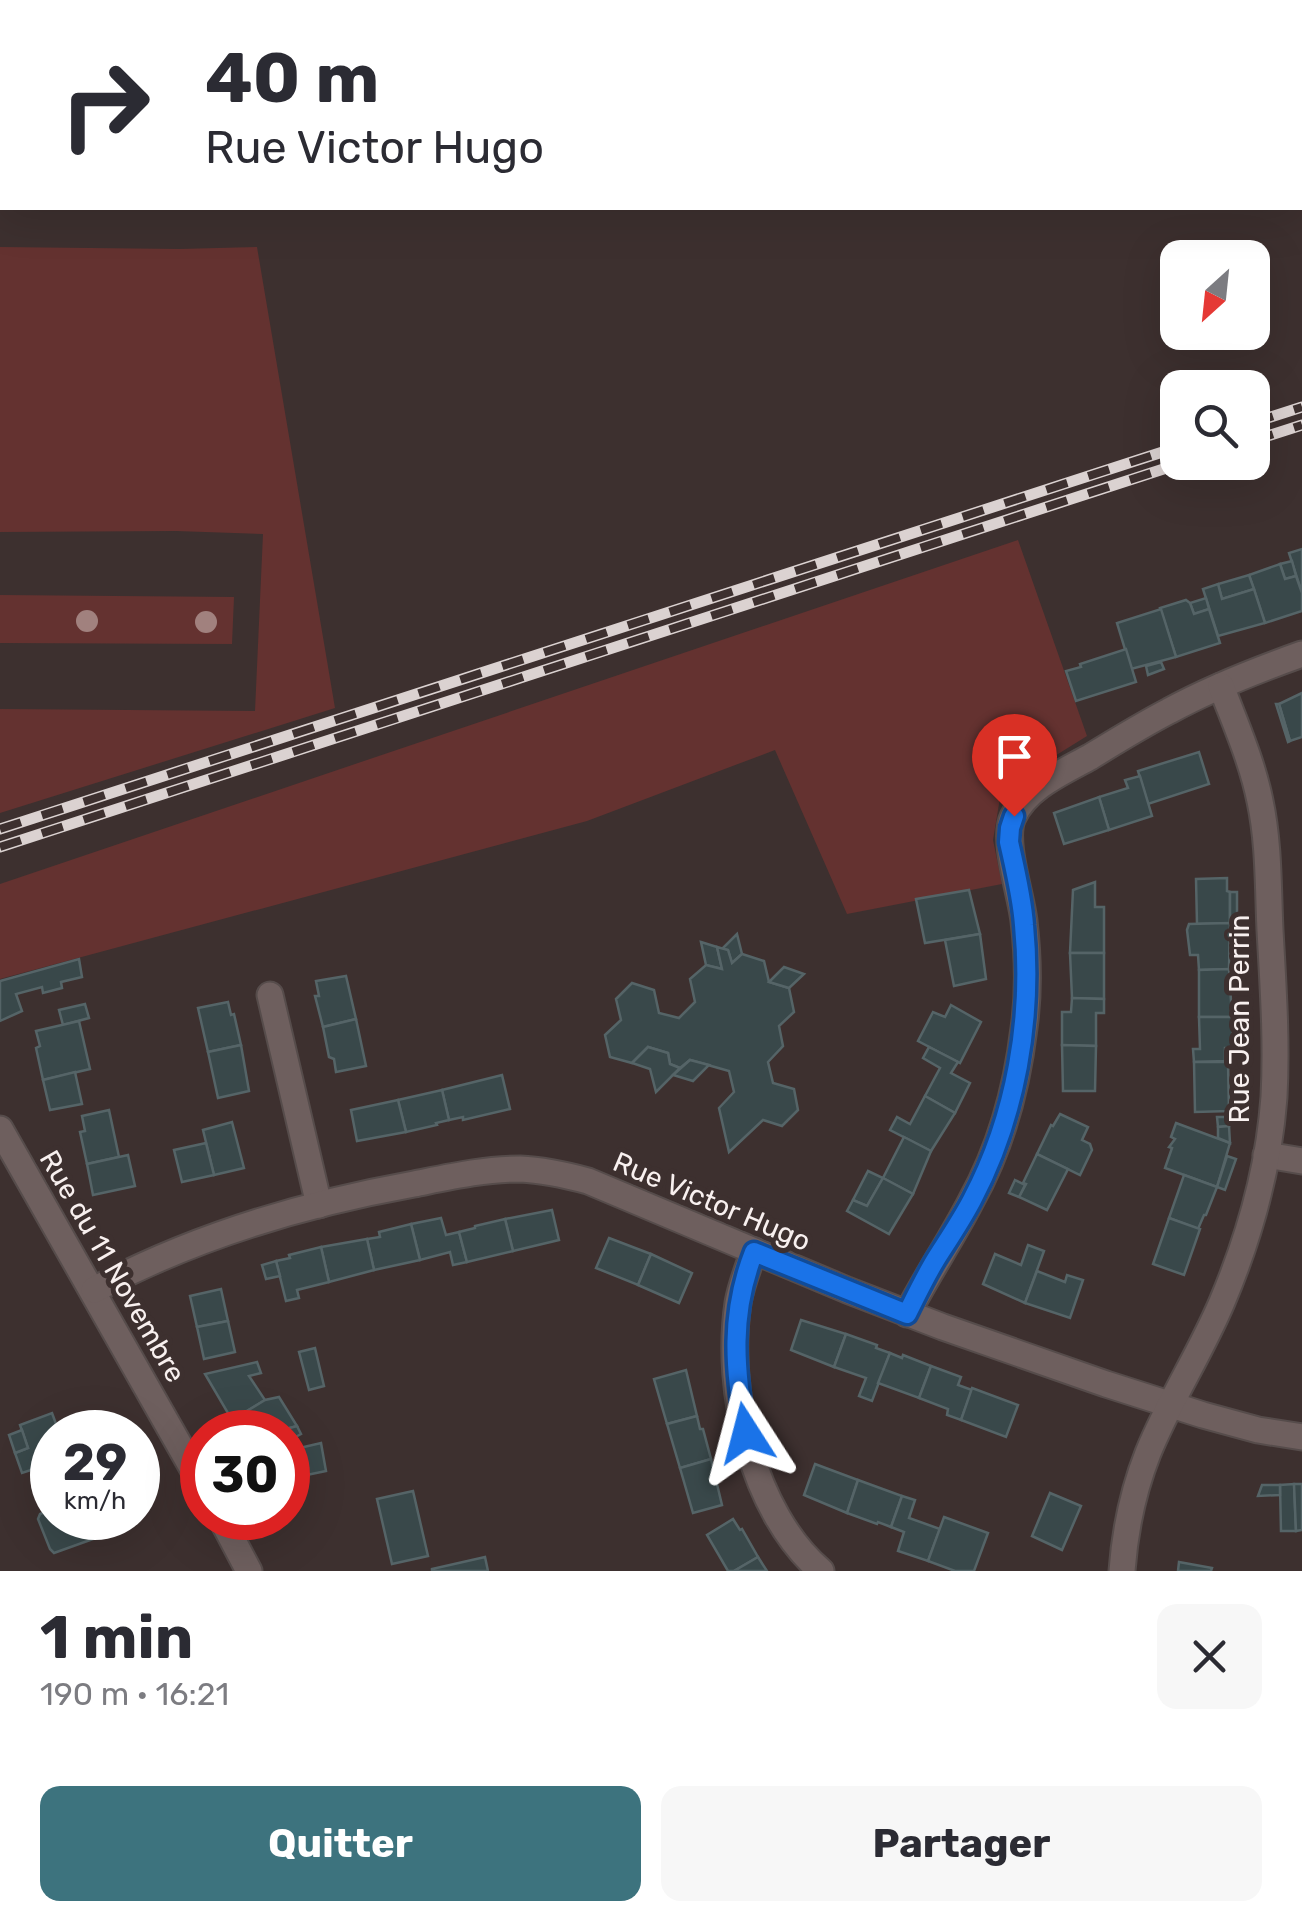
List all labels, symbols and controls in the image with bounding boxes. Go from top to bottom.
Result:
text: 40 m [205,37,379,120]
icon: right [40,40,170,170]
text: Rue Victor Hugo [205,121,544,174]
north arrow [1160,240,1270,350]
map controls [1160,240,1270,480]
button: search [1160,370,1270,480]
pin [972,714,1057,817]
icon: arrive [987,729,1042,784]
street label: Rue Jean Perrin [1223,915,1256,1123]
street label: Rue du 11 Novembre [33,1144,192,1388]
street label: Rue Victor Hugo [608,1145,815,1258]
position arrow [694,1381,798,1485]
speed limit sign: 30 [180,1410,310,1540]
text: 29 [63,1433,127,1493]
text: km/h [64,1486,126,1515]
text: 1 min [40,1602,193,1673]
button: close [1157,1604,1262,1709]
text: 190 m · 16:21 [40,1675,229,1713]
button: Quitter [40,1786,641,1901]
button: Partager [661,1786,1262,1901]

